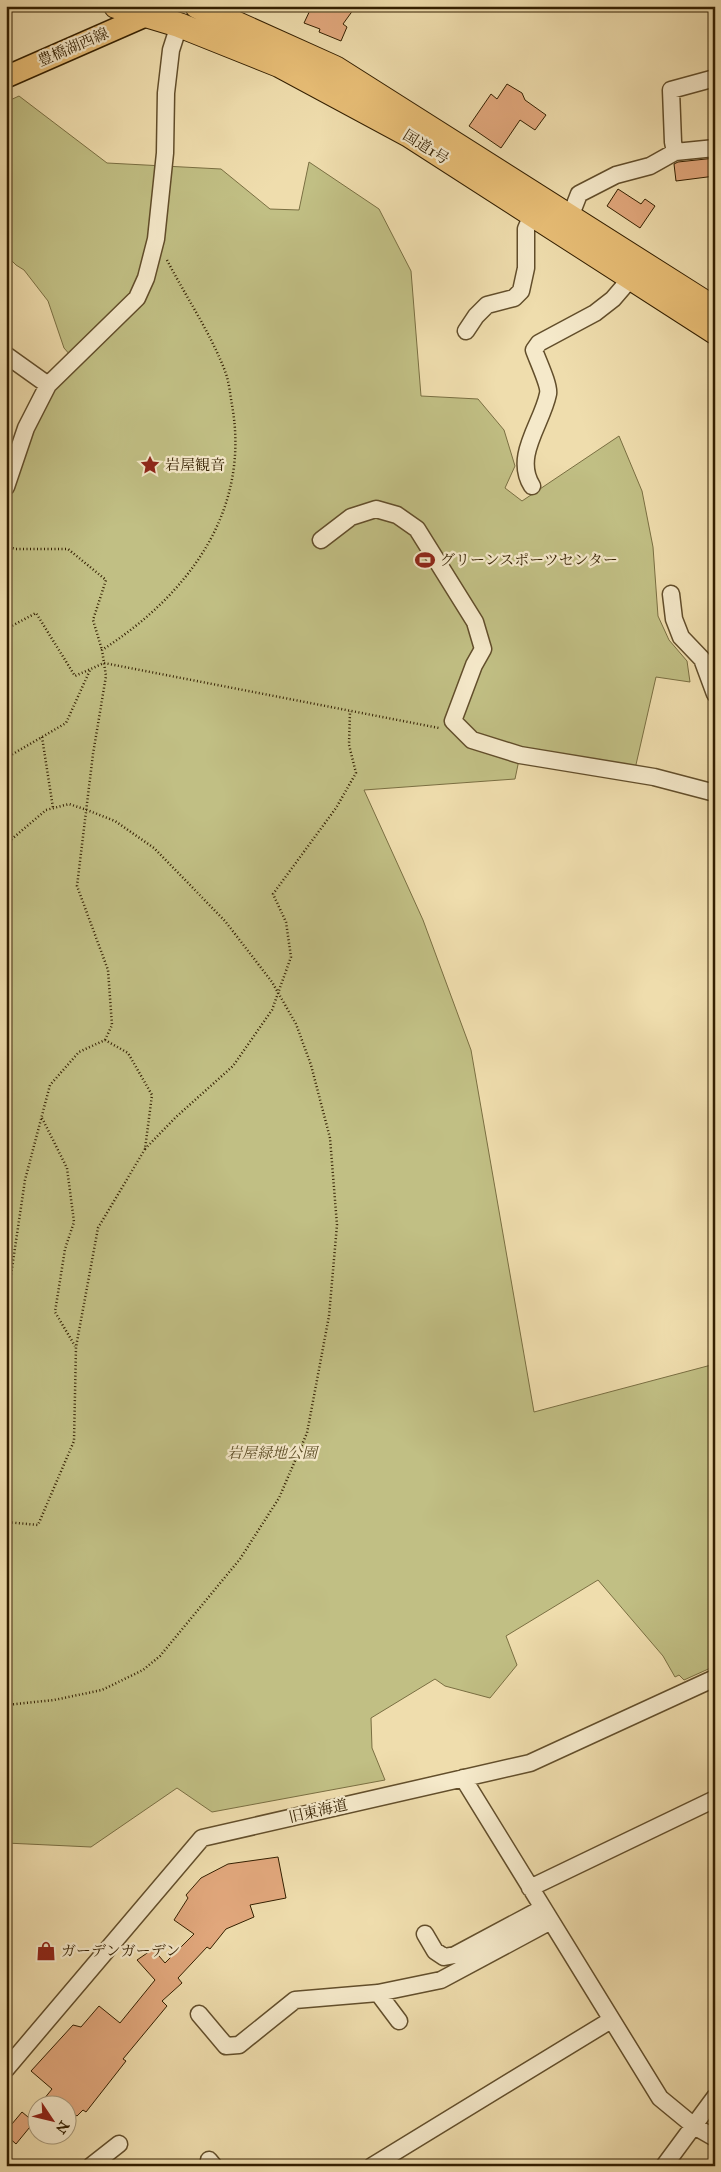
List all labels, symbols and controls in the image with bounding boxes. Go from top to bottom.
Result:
street label: 豊橋湖西線 [35,24,111,70]
street label: 国道1号 [400,126,452,168]
place icon: 岩屋観音 [139,454,161,476]
place label: 岩屋観音 [165,456,225,474]
sports icon: グリーンスポーツセンター [414,549,436,571]
place label: グリーンスポーツセンター [440,551,618,569]
park label: 岩屋緑地公園 [227,1444,320,1462]
street label: 旧東海道 [287,1795,349,1827]
shop icon: ガーデンガーデン [35,1940,57,1962]
place label: ガーデンガーデン [61,1942,180,1960]
north arrow [28,2094,78,2144]
text: N [52,2117,73,2137]

